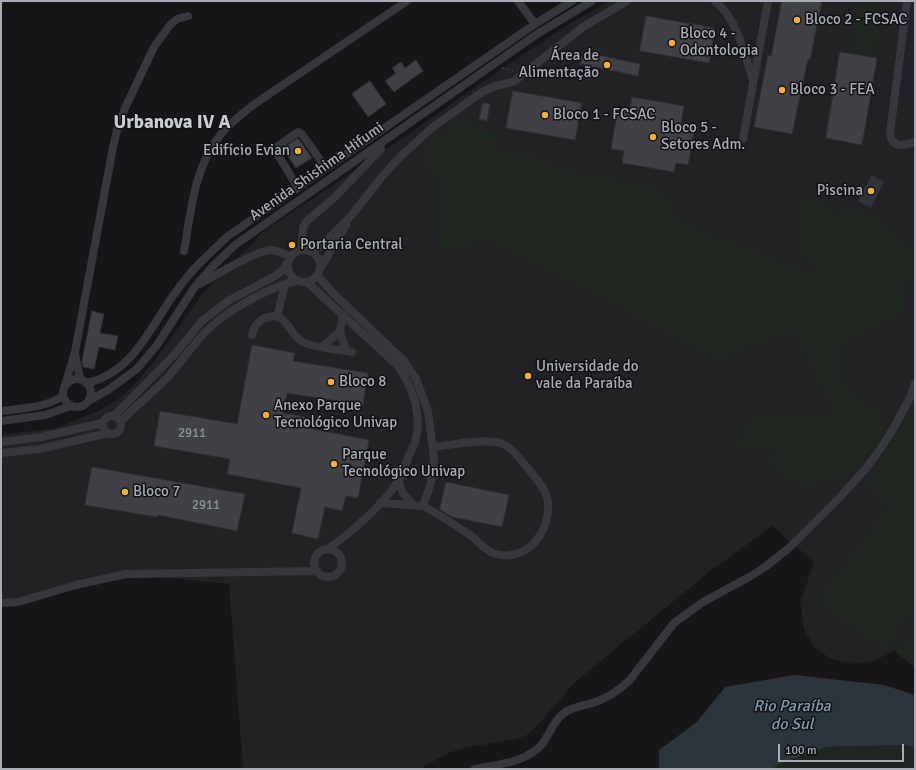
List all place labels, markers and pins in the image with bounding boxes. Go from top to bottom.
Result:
place label: Bloco 2 - FCSAC [805,11,907,29]
marker: Bloco 2 - FCSAC [792,15,802,25]
place label: Bloco 4 - Odontologia [680,25,758,60]
marker: Bloco 4 - Odontologia [667,38,677,48]
place label: Área de Alimentação [519,47,599,82]
marker: Área de Alimentação [602,60,612,70]
place label: Bloco 3 - FEA [790,81,875,99]
marker: Bloco 3 - FEA [777,85,787,95]
place label: Bloco 1 - FCSAC [553,106,655,124]
marker: Bloco 1 - FCSAC [540,110,550,120]
place label: Bloco 5 - Setores Adm. [661,119,745,154]
marker: Bloco 5 - Setores Adm. [648,132,658,142]
place label: Edifício Evian [203,142,290,160]
marker: Edifício Evian [293,146,303,156]
place label: Piscina [817,182,863,200]
marker: Piscina [866,186,876,196]
place label: Portaria Central [300,236,403,254]
marker: Portaria Central [287,240,297,250]
place label: Universidade do vale da Paraíba [536,358,638,393]
marker: Universidade do vale da Paraíba [523,371,533,381]
place label: Bloco 8 [339,373,386,391]
marker: Bloco 8 [326,377,336,387]
place label: Anexo Parque Tecnológico Univap [274,397,397,432]
marker: Anexo Parque Tecnológico Univap [261,410,271,420]
place label: Parque Tecnológico Univap [342,446,465,481]
marker: Parque Tecnológico Univap [329,459,339,469]
place label: Bloco 7 [133,483,180,501]
marker: Bloco 7 [120,487,130,497]

